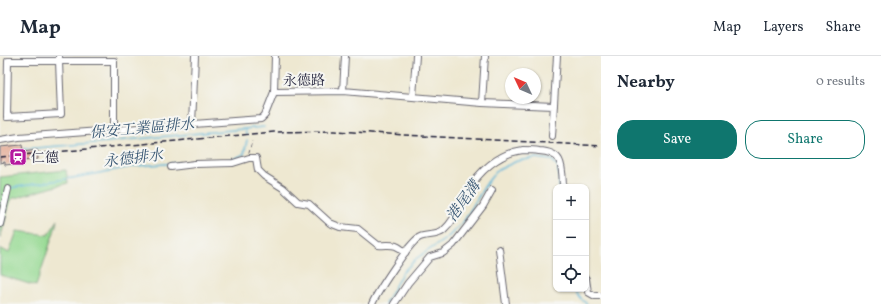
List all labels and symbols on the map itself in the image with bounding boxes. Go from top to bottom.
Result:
north arrow [505,68,541,104]
street label: 永德路 [283,72,325,91]
water label: 保安工業區排水 [89,114,197,145]
water label: 永德排水 [102,145,166,174]
station icon: 仁德 [8,147,28,167]
place label: 仁德 [31,149,59,168]
water label: 港尾溝 [442,176,487,226]

